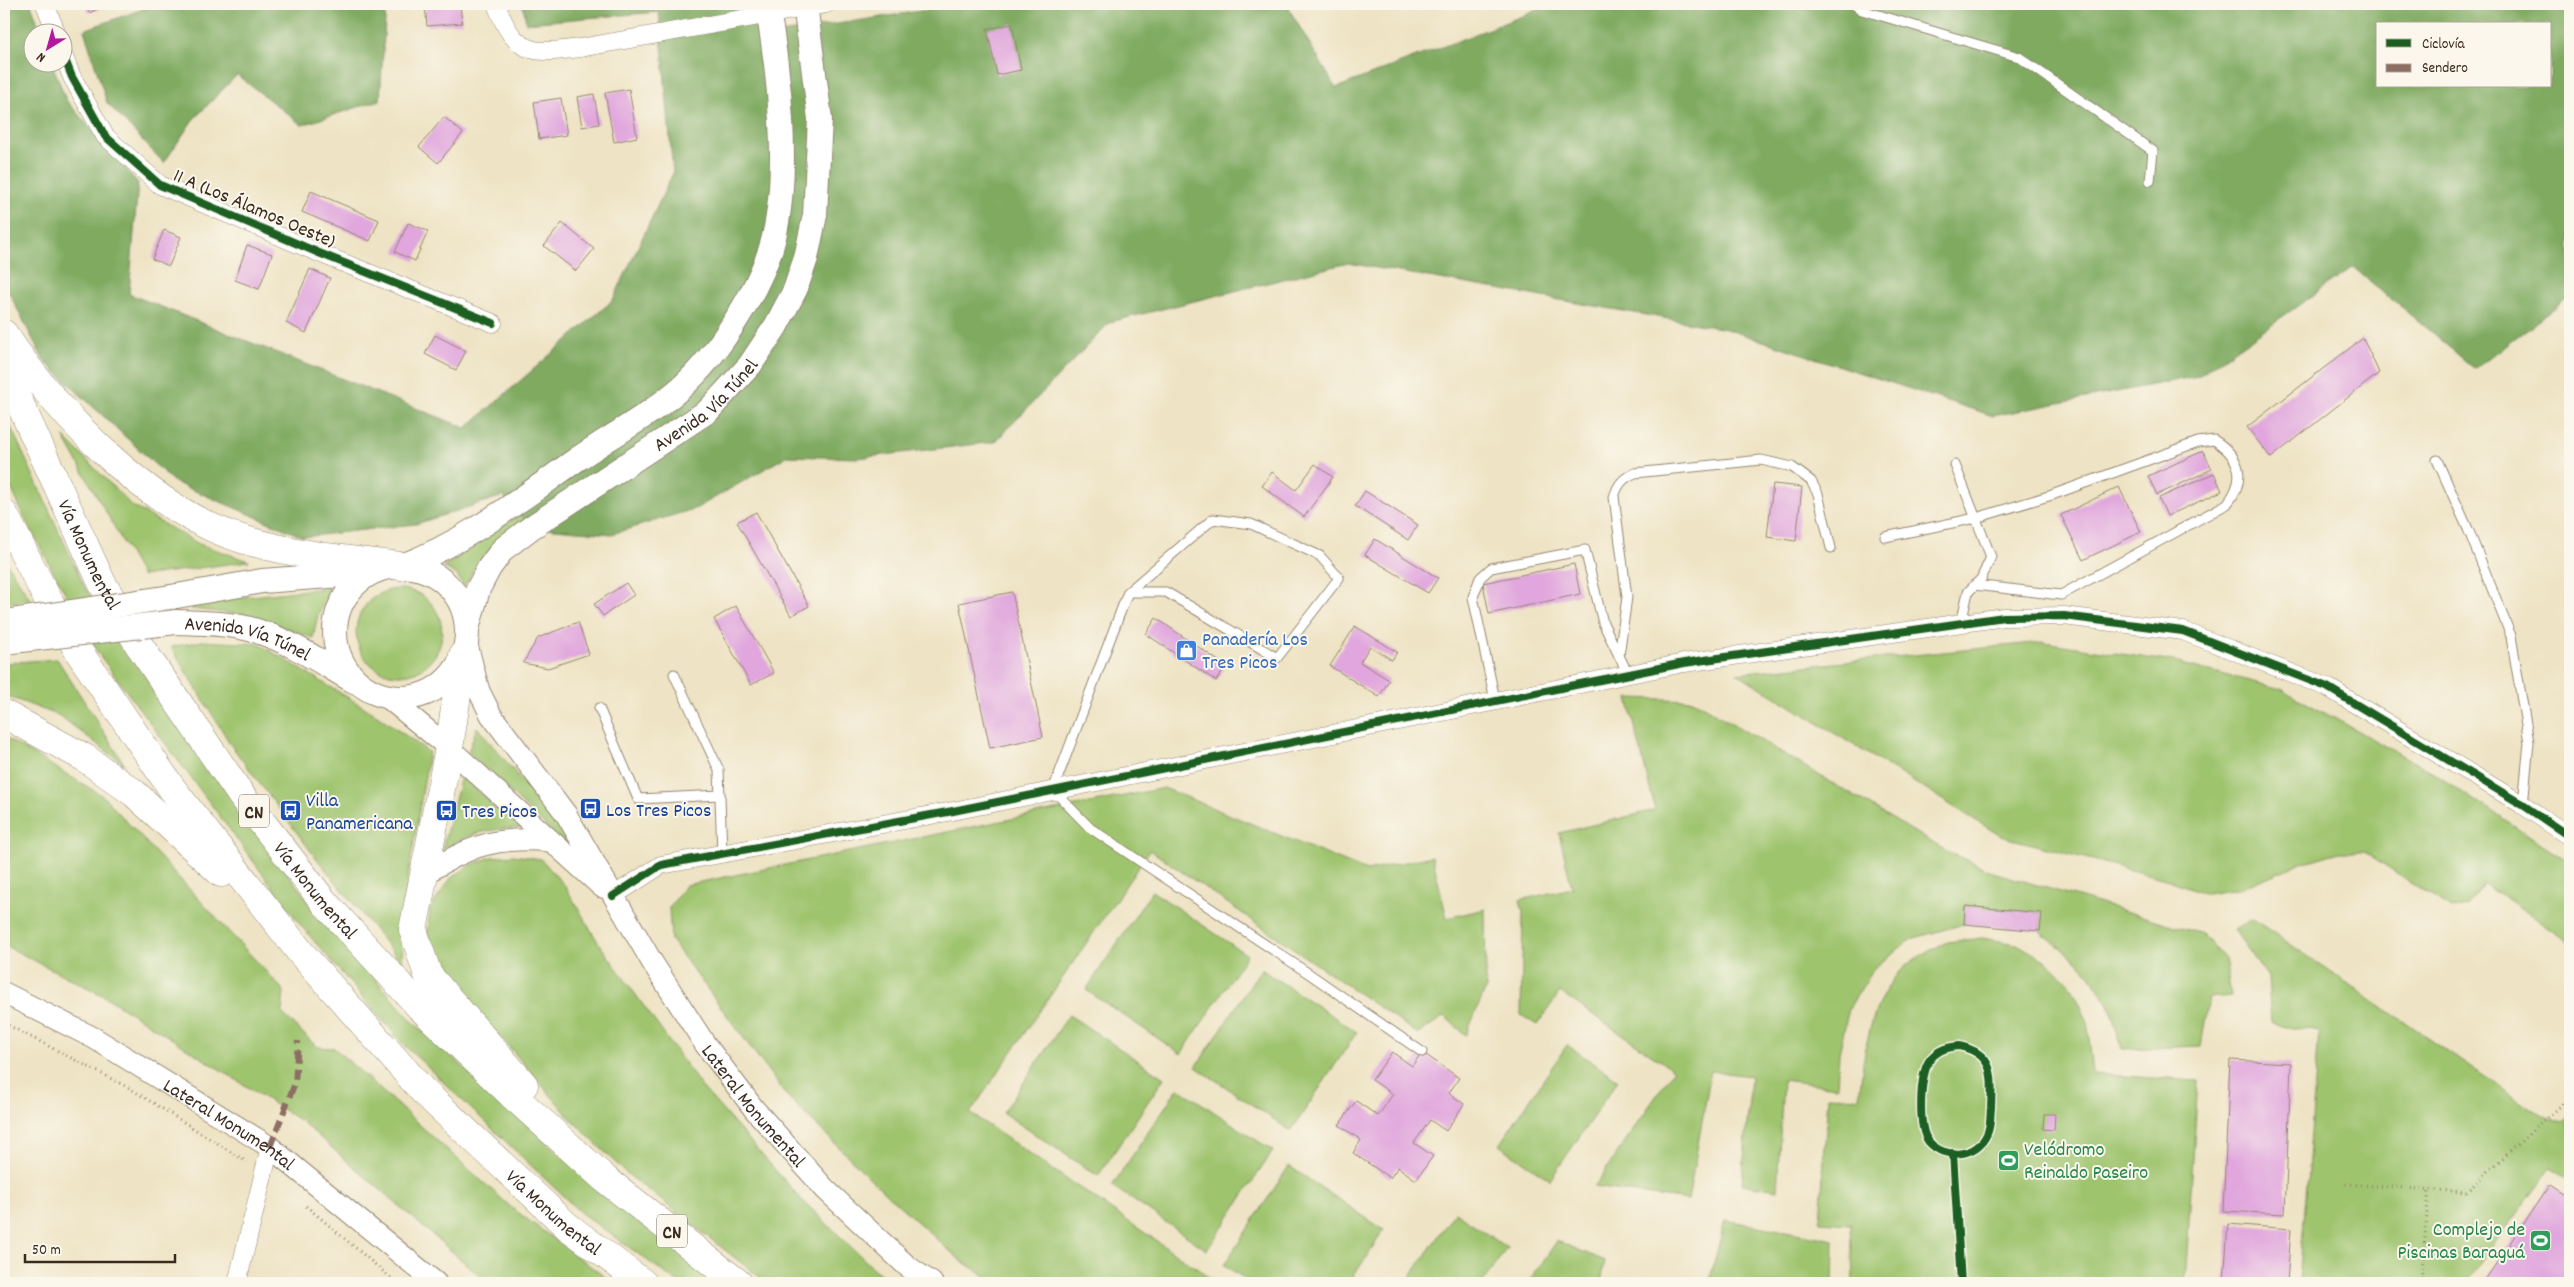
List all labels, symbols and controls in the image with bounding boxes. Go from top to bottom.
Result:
north arrow [22,22,72,72]
legend [2376,22,2552,88]
text: Ciclovía [2422,34,2465,56]
text: N [33,47,50,67]
text: Sendero [2422,58,2468,80]
street label: 11 A (Los Álamos Oeste) [168,163,339,257]
street label: Avenida Vía Túnel [649,354,767,460]
street label: Vía Monumental [49,496,126,616]
street label: Avenida Vía Túnel [184,611,315,670]
place label: Panadería Los Tres Picos [1202,627,1308,678]
shop icon: Panadería Los Tres Picos [1174,638,1198,662]
place label: Villa Panamericana [306,788,413,839]
road number: CN [239,794,269,828]
bus stop icon: Los Tres Picos [578,797,602,821]
bus stop icon: Tres Picos [434,798,458,822]
place label: Los Tres Picos [606,798,711,826]
bus stop icon: Villa Panamericana [278,799,302,823]
place label: Tres Picos [462,799,537,827]
street label: Vía Monumental [265,837,363,947]
street label: Lateral Monumental [693,1039,811,1175]
street label: Lateral Monumental [157,1073,300,1179]
place label: Velódromo Reinaldo Paseiro [2024,1137,2148,1188]
sports icon: Velódromo Reinaldo Paseiro [1996,1148,2020,1172]
street label: Vía Monumental [498,1164,606,1264]
road number: CN [657,1214,687,1248]
place label: Complejo de Piscinas Baraguá [2398,1217,2525,1268]
sports icon: Complejo de Piscinas Baraguá [2529,1228,2553,1252]
scale bar [25,1232,175,1264]
text: 50 m [32,1240,61,1262]

